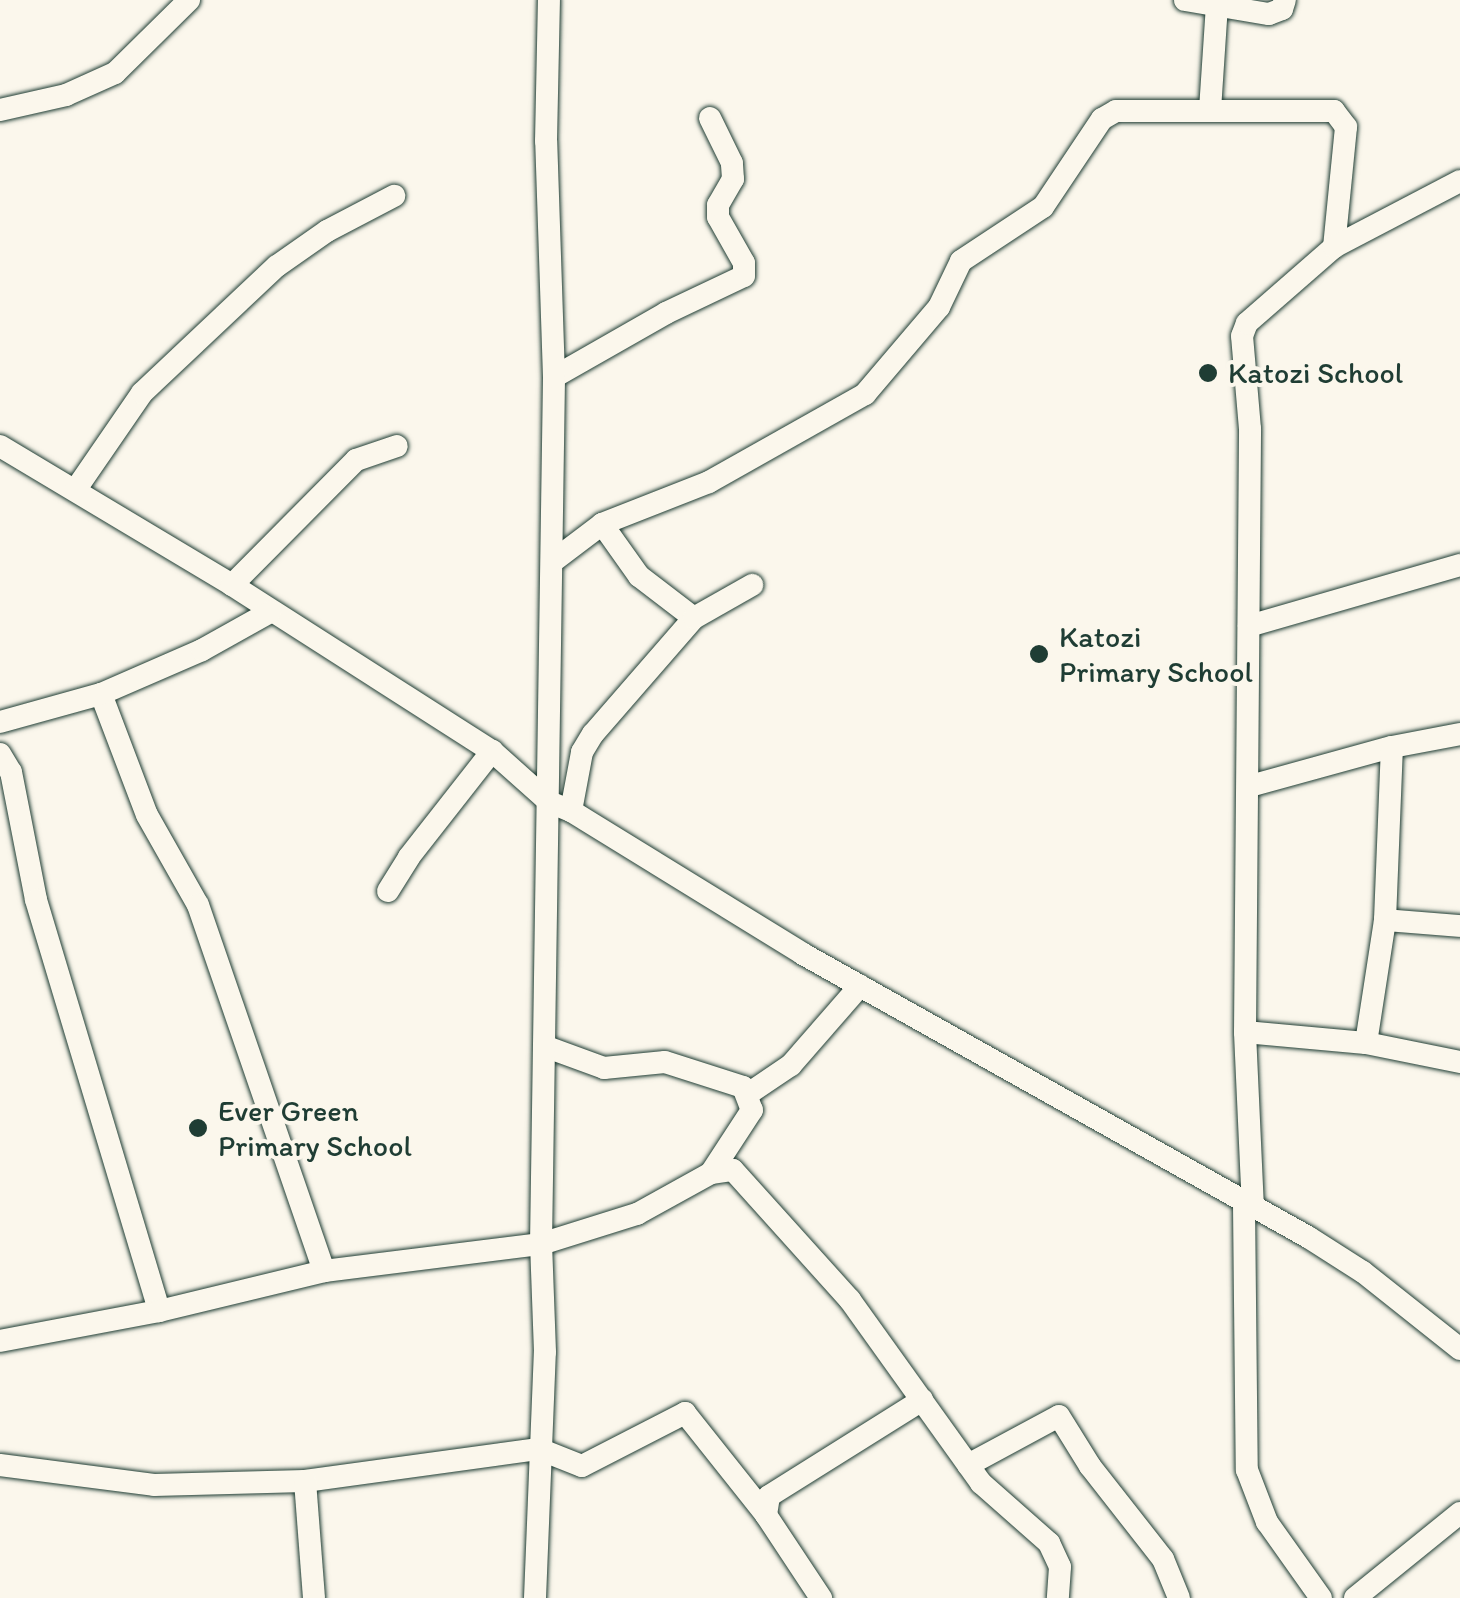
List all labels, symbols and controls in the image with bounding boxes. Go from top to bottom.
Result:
place label: Katozi School [1228,355,1403,391]
marker: Katozi School [1197,362,1219,384]
place label: Katozi Primary School [1059,619,1253,690]
marker: Katozi Primary School [1028,643,1050,665]
place label: Ever Green Primary School [218,1093,412,1164]
marker: Ever Green Primary School [187,1117,209,1139]

